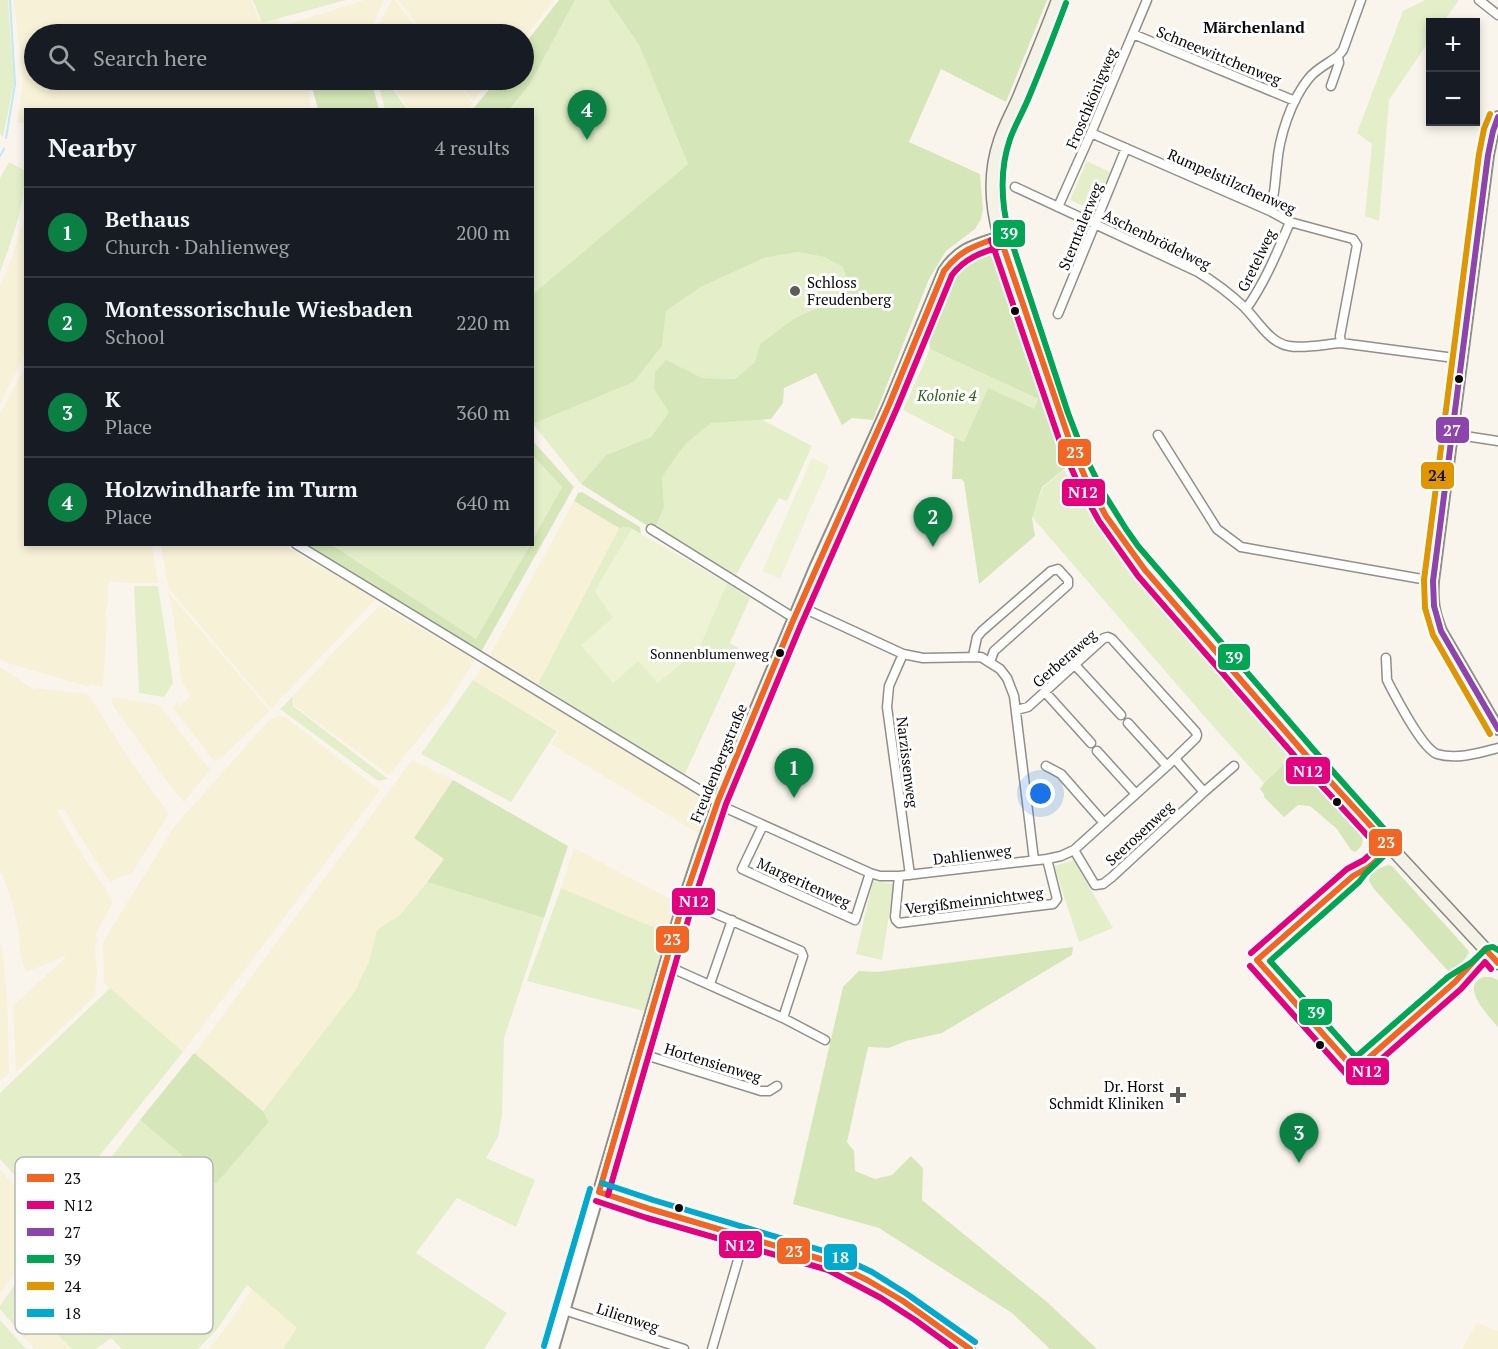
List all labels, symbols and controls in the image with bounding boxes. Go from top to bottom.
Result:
district label: Märchenland [1203,16,1305,38]
map controls [1426,18,1480,126]
button: + [1426,18,1480,72]
street label: Schneewittchenweg [1154,21,1285,90]
search box [24,24,534,90]
icon: search [45,41,78,74]
text: Search here [93,43,207,72]
street label: Froschkönigweg [1061,43,1122,152]
button: − [1426,72,1480,126]
pin: 4 [568,90,606,140]
text: Nearby [48,130,136,164]
text: 4 results [435,134,510,161]
street label: Rumpelstilzchenweg [1165,144,1300,219]
street label: Sterntalerweg [1053,178,1107,273]
text: Bethaus [105,204,190,233]
street label: Aschenbrödelweg [1100,204,1215,274]
text: 1 [62,219,73,246]
text: 200 m [456,219,510,246]
line badge: 39 [992,219,1026,248]
text: 39 [1000,222,1018,244]
street label: Gretelweg [1232,224,1280,295]
text: Church · Dahlienweg [105,233,289,260]
place label: Schloss Freudenberg [807,272,892,309]
marker: Schloss Freudenberg [788,284,802,298]
text: Montessorischule Wiesbaden [105,294,413,323]
unlabelled marker [1009,305,1021,317]
text: 2 [62,309,73,336]
text: 220 m [456,309,510,336]
text: School [105,323,165,350]
unlabelled marker [1453,373,1465,385]
text: K [105,384,121,413]
park label: Kolonie 4 [916,385,977,405]
text: 3 [62,399,73,426]
text: 360 m [456,399,510,426]
text: Place [105,413,152,440]
line badge: 27 [1435,416,1470,444]
text: 27 [1443,419,1461,441]
line badge: 23 [1057,438,1092,467]
text: 23 [1066,441,1084,463]
line badge: 24 [1420,461,1455,490]
text: 24 [1428,464,1446,486]
text: Holzwindharfe im Turm [105,474,358,503]
line badge: N12 [1061,478,1106,507]
text: N12 [1068,481,1098,503]
text: 4 [62,489,73,516]
text: 640 m [456,489,510,516]
pin: 2 [914,498,952,547]
text: Place [105,503,152,530]
street label: Gerberaweg [1028,624,1101,691]
line badge: 39 [1217,643,1251,671]
place label: Sonnenblumenweg [650,644,770,663]
text: 39 [1225,646,1243,668]
marker: Sonnenblumenweg [774,647,786,659]
street label: Freudenbergstraße [685,700,751,826]
street label: Narzissenweg [892,715,924,810]
pin: 1 [774,748,814,798]
line badge: N12 [1285,756,1331,785]
text: N12 [1293,760,1323,782]
your location [1026,779,1055,808]
street label: Seerosenweg [1101,795,1178,870]
unlabelled marker [1331,796,1343,808]
line badge: 23 [1368,828,1403,857]
text: 23 [1377,831,1395,853]
street label: Dahlienweg [932,839,1013,869]
street label: Margeritenweg [754,852,855,912]
street label: Vergißmeinnichtweg [904,881,1045,918]
line badge: N12 [671,887,716,916]
text: N12 [679,890,709,912]
line badge: 23 [655,925,690,954]
text: 23 [663,928,681,950]
line badge: 39 [1298,998,1333,1026]
text: 39 [1307,1001,1325,1023]
street label: Hortensienweg [662,1038,765,1087]
unlabelled marker [1314,1039,1326,1051]
line badge: N12 [1345,1057,1390,1086]
text: N12 [1352,1060,1382,1082]
place label: Dr. Horst Schmidt Kliniken [1049,1076,1164,1113]
marker: Dr. Horst Schmidt Kliniken [1169,1086,1187,1104]
pin: 3 [1280,1114,1318,1163]
legend [15,1157,213,1334]
text: 23 [64,1167,81,1189]
text: N12 [64,1194,93,1216]
unlabelled marker [673,1202,685,1214]
text: 27 [64,1221,81,1243]
line badge: N12 [718,1230,763,1259]
text: N12 [725,1234,755,1256]
line badge: 23 [776,1237,811,1265]
text: 23 [785,1240,803,1262]
line badge: 18 [823,1243,858,1271]
text: 18 [831,1246,849,1268]
text: 39 [64,1248,81,1270]
text: 24 [64,1275,82,1297]
street label: Lilienweg [594,1298,663,1337]
text: 18 [64,1302,81,1324]

